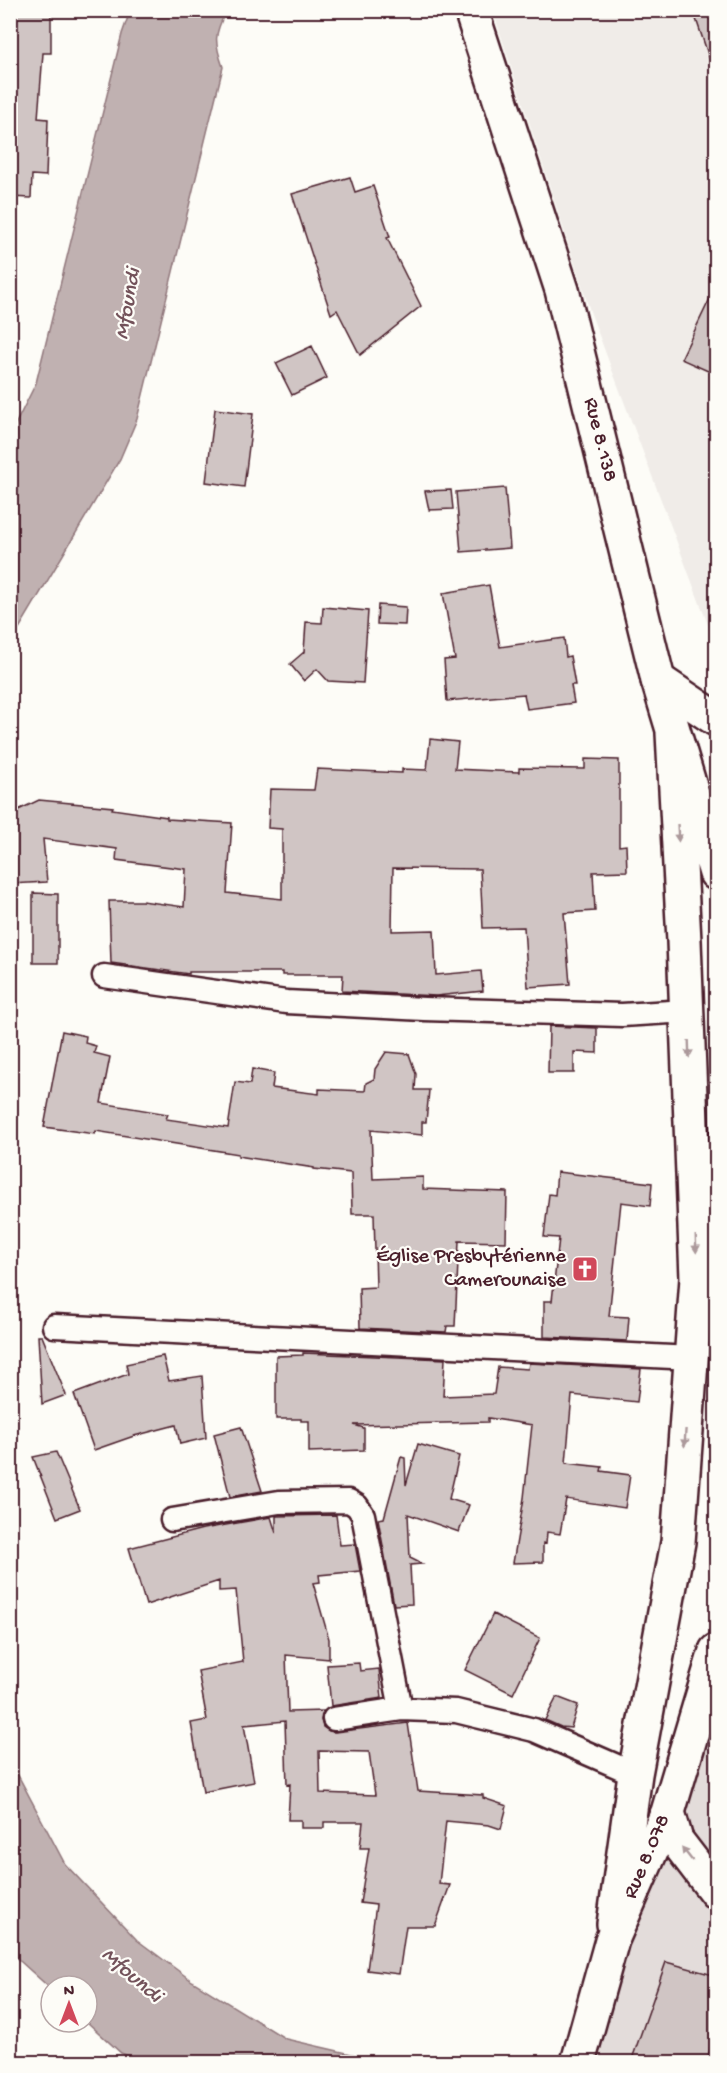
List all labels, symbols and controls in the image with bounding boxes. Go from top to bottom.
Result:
water label: Mfoundi [110,264,148,342]
street label: Rue 8.138 [577,395,621,485]
one-way arrow [674,823,683,842]
one-way arrow [684,1039,693,1058]
one-way arrow [691,1234,701,1253]
place label: Église Presbytérienne Camerounaise [376,1245,567,1294]
church icon: Église Presbytérienne Camerounaise [570,1254,600,1284]
one-way arrow [681,1429,690,1448]
street label: Rue 8.078 [619,1811,677,1903]
one-way arrow [682,1847,694,1862]
water label: Mfoundi [95,1943,168,2011]
north arrow [39,1974,99,2034]
text: N [64,1983,75,2002]

